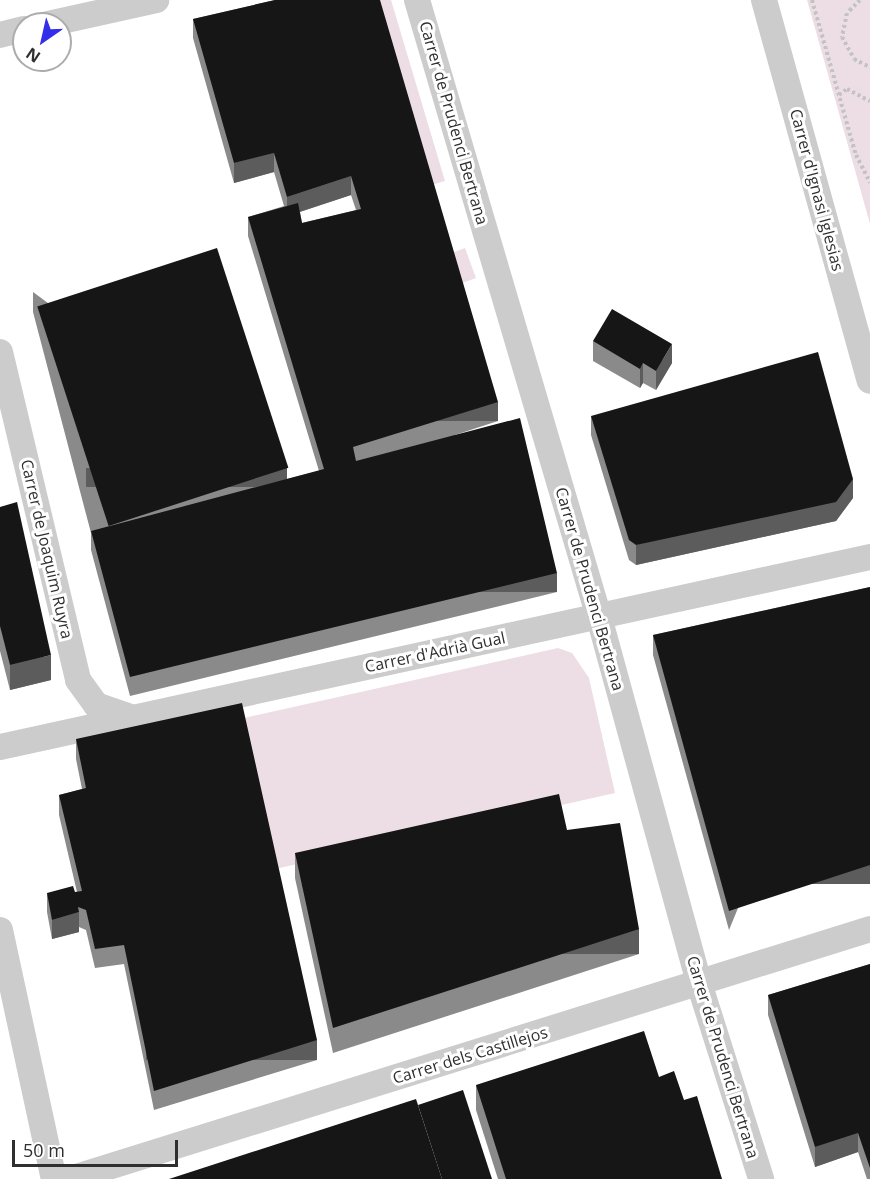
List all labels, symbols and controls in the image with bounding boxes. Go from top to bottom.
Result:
north arrow [12,12,72,72]
street label: Carrer de Prudenci Bertrana [416,19,492,227]
text: N [22,43,45,68]
street label: Carrer d'Ignasi Iglesias [786,107,848,273]
street label: Carrer de Joaquim Ruyra [17,458,77,640]
street label: Carrer de Prudenci Bertrana [552,485,628,693]
street label: Carrer d'Adrià Gual [363,628,507,676]
street label: Carrer de Prudenci Bertrana [683,953,763,1161]
street label: Carrer dels Castillejos [390,1022,550,1088]
scale bar [15,1128,182,1166]
text: 50 m [23,1138,65,1162]

